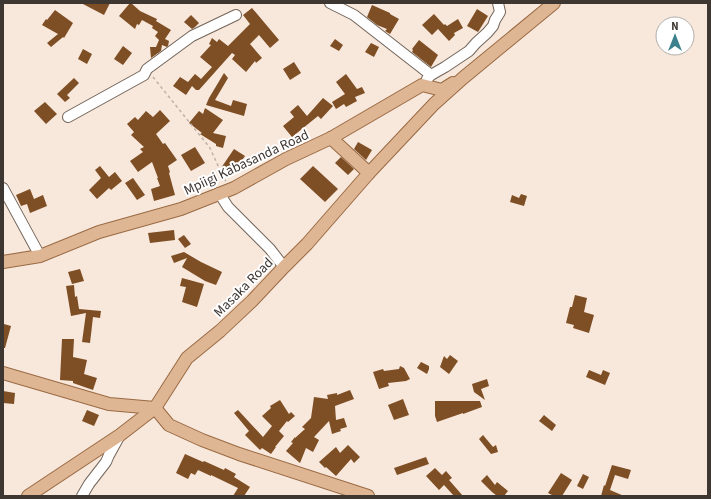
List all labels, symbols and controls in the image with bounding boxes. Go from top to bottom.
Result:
north arrow [655,16,695,56]
text: N [671,19,679,34]
street label: Mpiigi Kabasanda Road [180,125,312,201]
street label: Masaka Road [209,253,278,322]

